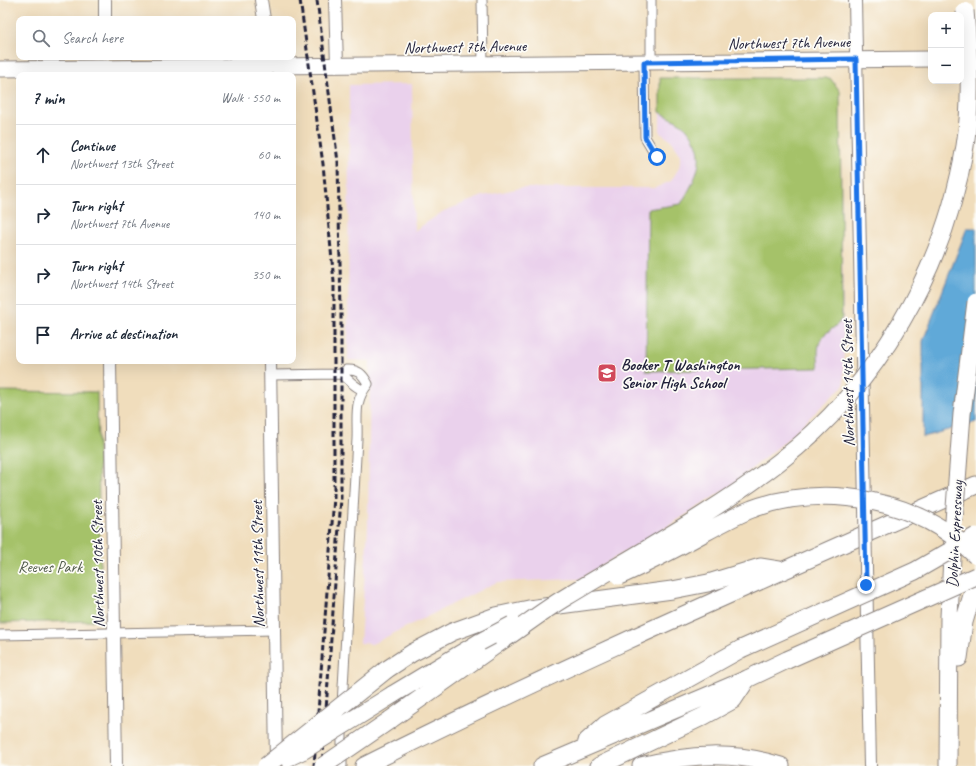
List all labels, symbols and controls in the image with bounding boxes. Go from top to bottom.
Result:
map controls [928,12,964,84]
button: + [928,12,964,48]
search box [16,16,296,60]
icon: search [30,27,52,49]
text: Search here [62,29,123,48]
street label: Northwest 7th Avenue [728,32,852,54]
street label: Northwest 7th Avenue [404,36,528,58]
button: − [928,48,964,84]
text: 7 min [32,88,65,109]
text: Walk · 550 m [221,90,280,106]
text: Continue [70,137,115,156]
icon: ahead [32,144,54,166]
text: 60 m [258,147,280,163]
route start [648,148,666,166]
text: Northwest 13th Street [70,156,173,172]
text: Turn right [70,197,123,216]
icon: right [32,204,54,226]
text: 140 m [252,207,280,223]
text: Northwest 7th Avenue [70,216,169,232]
text: Turn right [70,257,123,276]
icon: right [32,264,54,286]
text: 350 m [252,267,280,283]
text: Northwest 14th Street [70,276,173,292]
street label: Northwest 14th Street [837,318,859,447]
icon: arrive [32,324,54,346]
text: Arrive at destination [70,325,177,344]
place label: Booker T Washington Senior High School [621,355,740,393]
school or university icon: Booker T Washington Senior High School [596,362,618,384]
street label: Dolphin Expressway [942,478,968,588]
street label: Northwest 10th Street [87,499,109,628]
street label: Northwest 11th Street [247,499,269,628]
park label: Reeves Park [18,557,83,577]
route end [857,576,875,594]

